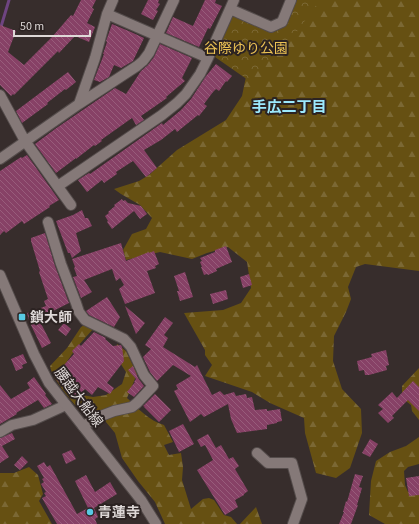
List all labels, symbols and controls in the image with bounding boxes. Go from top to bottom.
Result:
scale bar [14,12,90,38]
text: 50 m [20,18,44,35]
park label: 谷際ゆり公園 [204,39,288,59]
district label: 手広二丁目 [251,97,327,118]
place label: 鎖大師 [30,308,72,328]
marker: 鎖大師 [17,312,27,322]
street label: 腰越大船線 [49,364,107,432]
place label: 青蓮寺 [98,503,140,523]
marker: 青蓮寺 [85,507,95,517]

